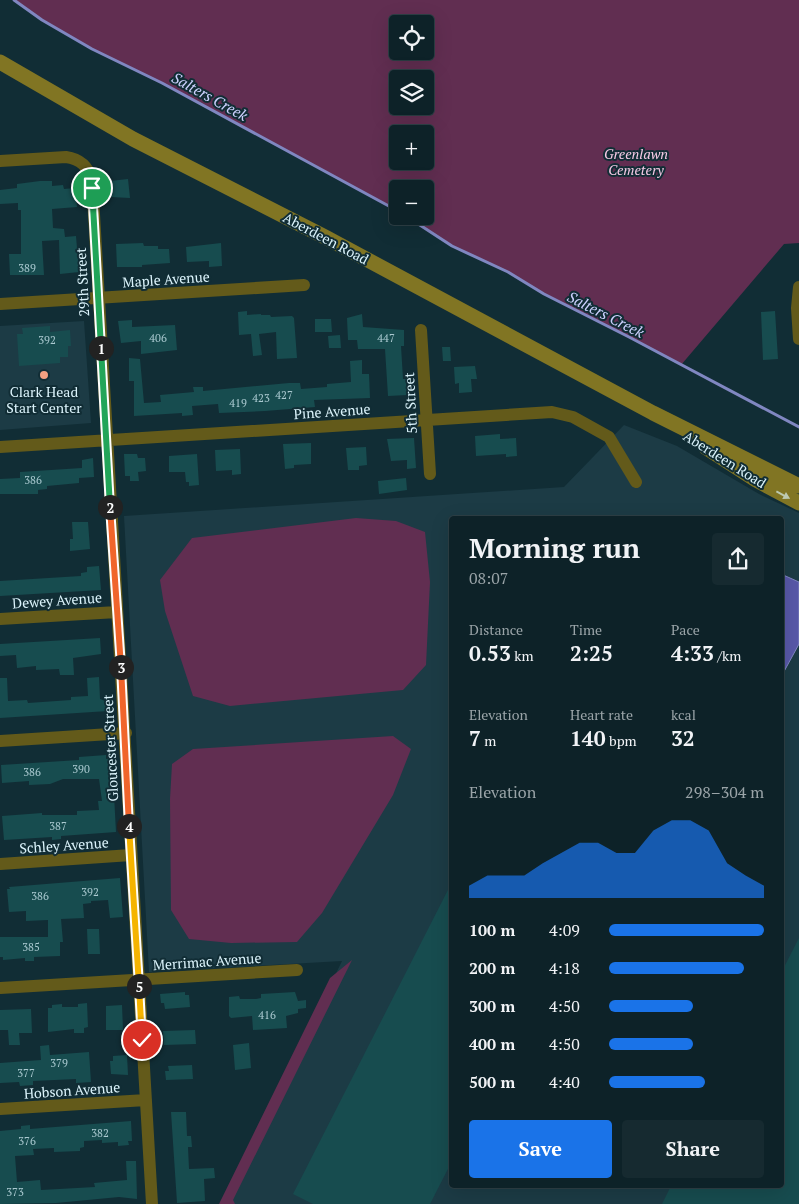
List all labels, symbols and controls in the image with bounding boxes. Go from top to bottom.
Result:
map controls [389,15,434,225]
button: locate [389,15,434,60]
water label: Salters Creek [169,67,252,125]
button: layers [389,70,434,115]
button: + [389,125,434,170]
park label: Greenlawn Cemetery [604,144,668,179]
pin [71,167,113,209]
icon: arrive [78,174,106,202]
button: − [389,180,434,225]
street label: Aberdeen Road [280,207,372,269]
street label: 29th Street [71,246,93,317]
house number: 389 [18,261,36,275]
street label: Maple Avenue [122,266,210,292]
water label: Salters Creek [564,286,649,342]
house number: 406 [149,331,167,345]
house number: 447 [377,331,395,345]
house number: 392 [38,333,56,347]
pin: 1 [88,336,114,360]
text: 1 [98,339,105,358]
marker: Clark Head Start Center [38,369,50,381]
street label: 5th Street [399,371,421,434]
place label: Clark Head Start Center [6,382,82,417]
house number: 427 [275,388,293,402]
house number: 423 [252,391,270,405]
house number: 419 [229,396,247,410]
street label: Pine Avenue [293,399,371,423]
street label: Aberdeen Road [680,426,770,492]
house number: 386 [24,473,42,487]
one-way arrow [776,491,791,499]
pin: 2 [98,494,122,520]
text: 2 [107,498,114,517]
text: Morning run [469,529,640,566]
button: share [712,533,764,585]
text: 08:07 [469,567,508,589]
street label: Dewey Avenue [12,587,102,613]
text: Distance [469,620,523,639]
text: Time [570,620,602,639]
text: Pace [671,620,700,639]
text: 0.53 [469,639,511,667]
text: 2:25 [570,639,613,667]
text: 4:33 [671,639,714,667]
text: km [511,646,534,665]
text: /km [714,646,741,665]
pin: 3 [108,654,134,680]
text: 3 [118,658,125,677]
street label: Gloucester Street [98,693,122,802]
text: Elevation [469,705,528,724]
text: Heart rate [570,705,633,724]
text: kcal [671,705,696,724]
text: 7 [469,724,481,752]
text: 140 [570,724,606,752]
text: 32 [671,724,695,752]
text: m [481,731,496,750]
text: bpm [606,731,637,750]
house number: 390 [72,762,90,776]
house number: 386 [23,765,41,779]
text: Elevation [469,781,536,803]
text: 298–304 m [685,781,764,803]
pin: 4 [116,814,142,838]
text: 4 [126,817,133,836]
house number: 387 [49,819,67,833]
street label: Schley Avenue [19,832,109,858]
house number: 392 [81,885,99,899]
house number: 386 [31,889,49,903]
text: 100 m [469,919,515,941]
text: 4:09 [549,919,580,941]
house number: 385 [22,940,40,954]
street label: Merrimac Avenue [152,948,262,974]
text: 200 m [469,957,515,979]
text: 4:18 [549,957,580,979]
pin: 5 [126,974,152,998]
text: 5 [136,977,143,996]
text: 300 m [469,995,515,1017]
text: 4:50 [549,995,580,1017]
house number: 416 [258,1008,276,1022]
pin [121,1019,163,1061]
icon: check [128,1026,156,1054]
text: 400 m [469,1033,515,1055]
text: 4:50 [549,1033,580,1055]
house number: 379 [50,1056,68,1070]
house number: 377 [17,1066,35,1080]
text: 500 m [469,1071,515,1093]
text: 4:40 [549,1071,580,1093]
street label: Hobson Avenue [23,1077,121,1103]
button: Save [469,1120,612,1178]
button: Share [622,1120,764,1178]
house number: 382 [91,1126,109,1140]
house number: 376 [18,1134,36,1148]
house number: 373 [6,1185,24,1199]

